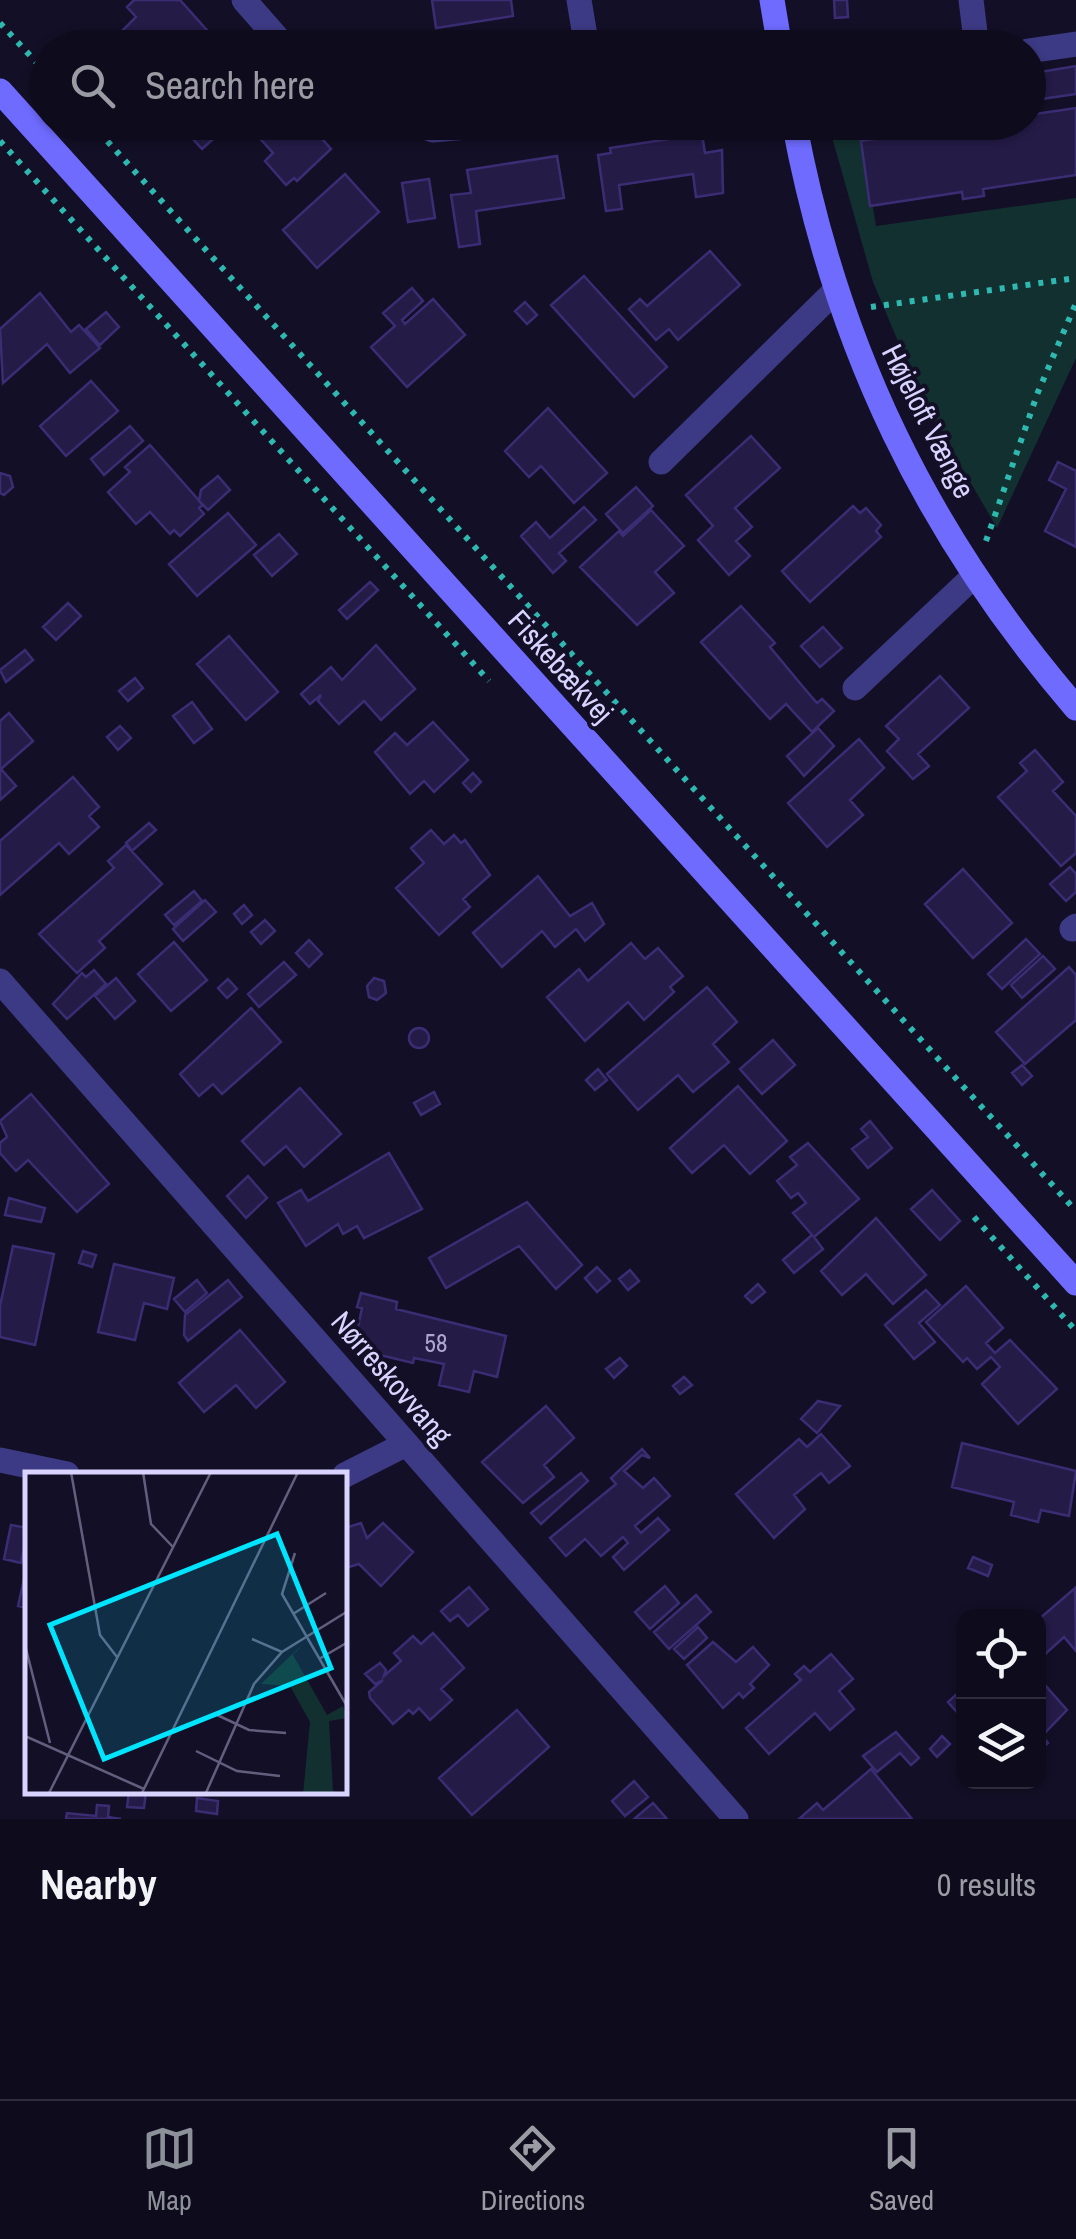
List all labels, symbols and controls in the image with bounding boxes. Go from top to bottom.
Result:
search box [30,30,1046,140]
icon: search [65,58,120,113]
text: Search here [145,60,315,111]
street label: Højeloft Vænge [873,337,985,505]
street label: Fiskebækvej [499,601,623,731]
street label: Nørreskovvang [323,1302,462,1454]
house number: 58 [425,1326,447,1360]
inset map [25,1472,348,1794]
map controls [956,1609,1046,1789]
button: locate [956,1609,1046,1699]
button: layers [956,1699,1046,1789]
text: Nearby [40,1856,157,1912]
text: 0 results [937,1863,1036,1906]
tab: Map [142,2121,197,2219]
tab: Directions [481,2121,585,2219]
tab: Saved [869,2121,934,2219]

